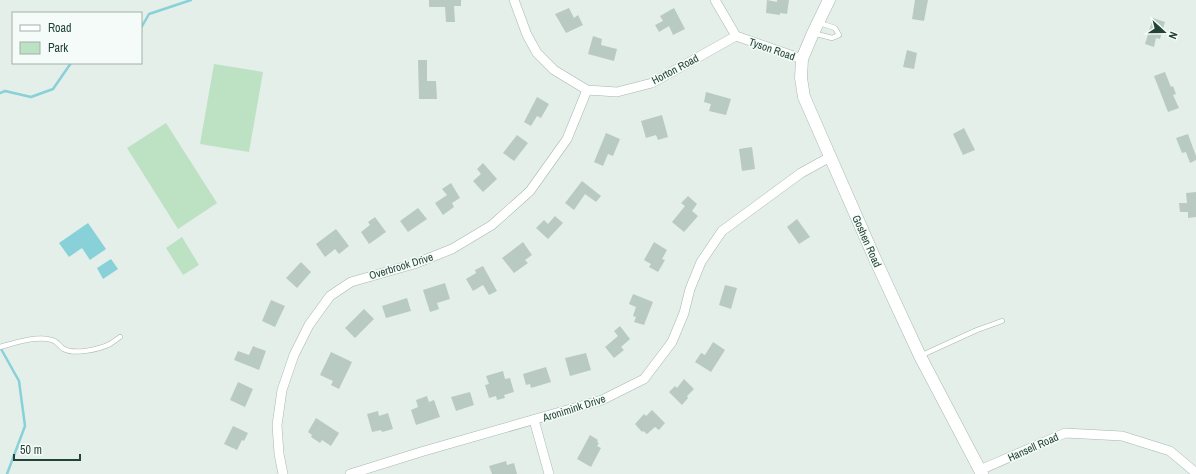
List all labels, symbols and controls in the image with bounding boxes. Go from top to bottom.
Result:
legend [12,12,142,64]
north arrow [1144,12,1184,52]
text: Road [48,20,72,36]
text: N [1166,30,1181,41]
street label: Tyson Road [747,35,797,63]
text: Park [48,40,68,56]
street label: Horton Road [649,51,701,87]
street label: Goshen Road [849,213,885,269]
street label: Overbrook Drive [367,250,435,282]
street label: Aronimink Drive [540,391,607,425]
street label: Hansell Road [1005,430,1061,464]
scale bar [14,436,80,462]
text: 50 m [20,442,42,458]

